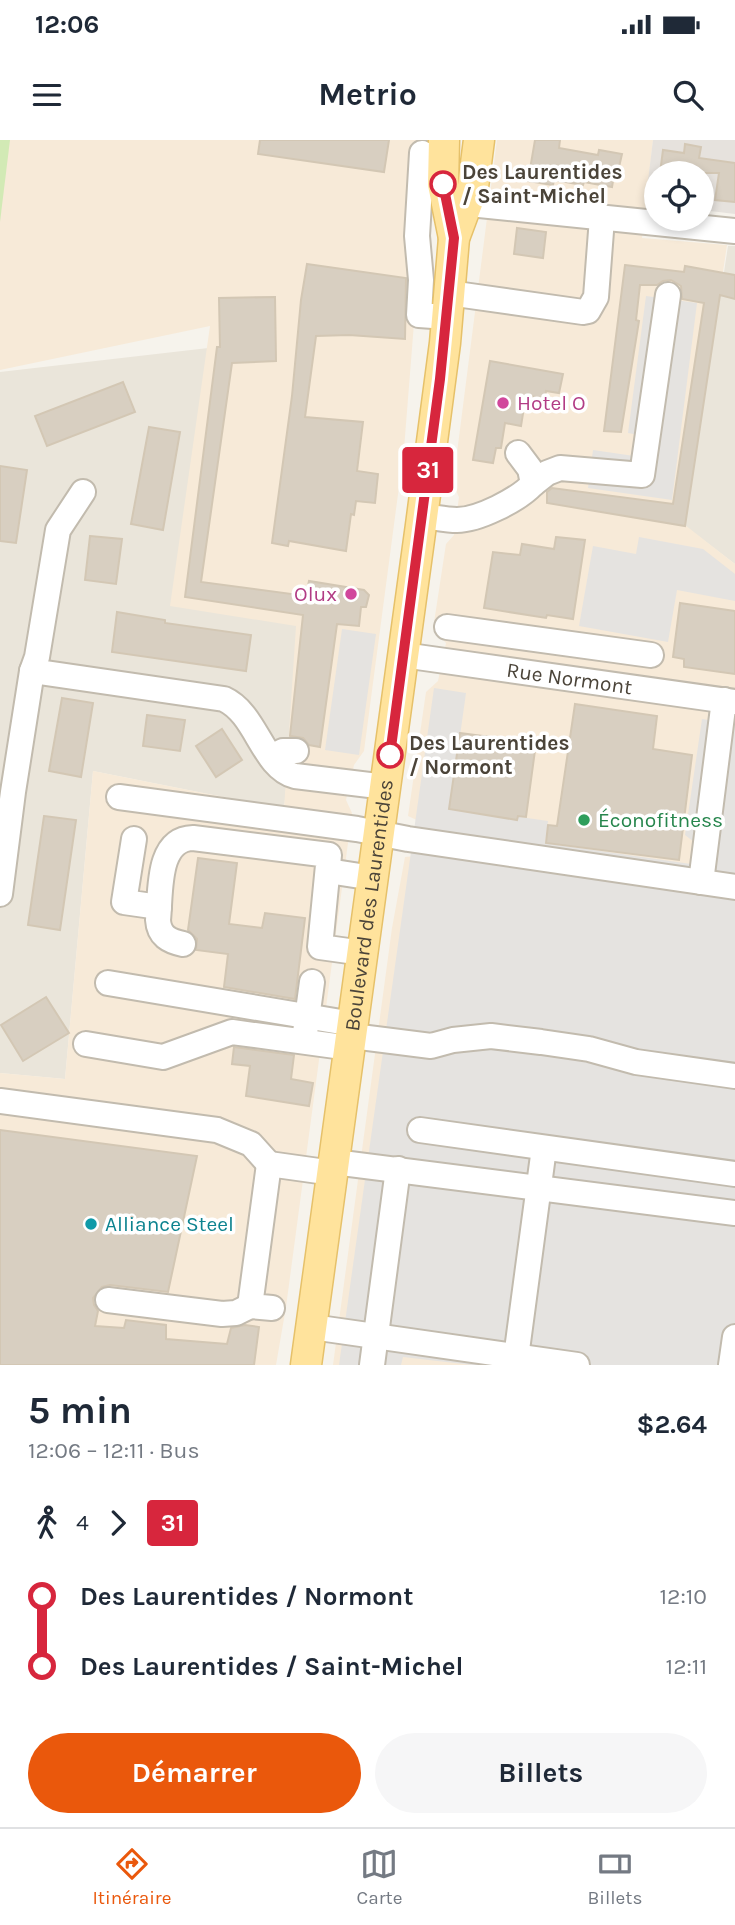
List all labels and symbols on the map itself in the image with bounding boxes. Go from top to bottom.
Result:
place label: Des Laurentides / Saint-Michel [462,160,623,208]
marker: Des Laurentides / Saint-Michel [430,171,456,197]
place label: Hotel O [517,391,586,415]
marker: Hotel O [495,395,511,411]
line badge: 31 [396,447,460,493]
place label: Olux [294,582,337,606]
marker: Olux [343,586,359,602]
street label: Rue Normont [505,658,634,699]
place label: Des Laurentides / Normont [409,731,570,779]
marker: Des Laurentides / Normont [377,742,403,768]
street label: Boulevard des Laurentides [340,778,398,1033]
place label: Éconofitness [598,808,723,832]
marker: Éconofitness [576,812,592,828]
place label: Alliance Steel [105,1212,234,1236]
marker: Alliance Steel [83,1216,99,1232]

